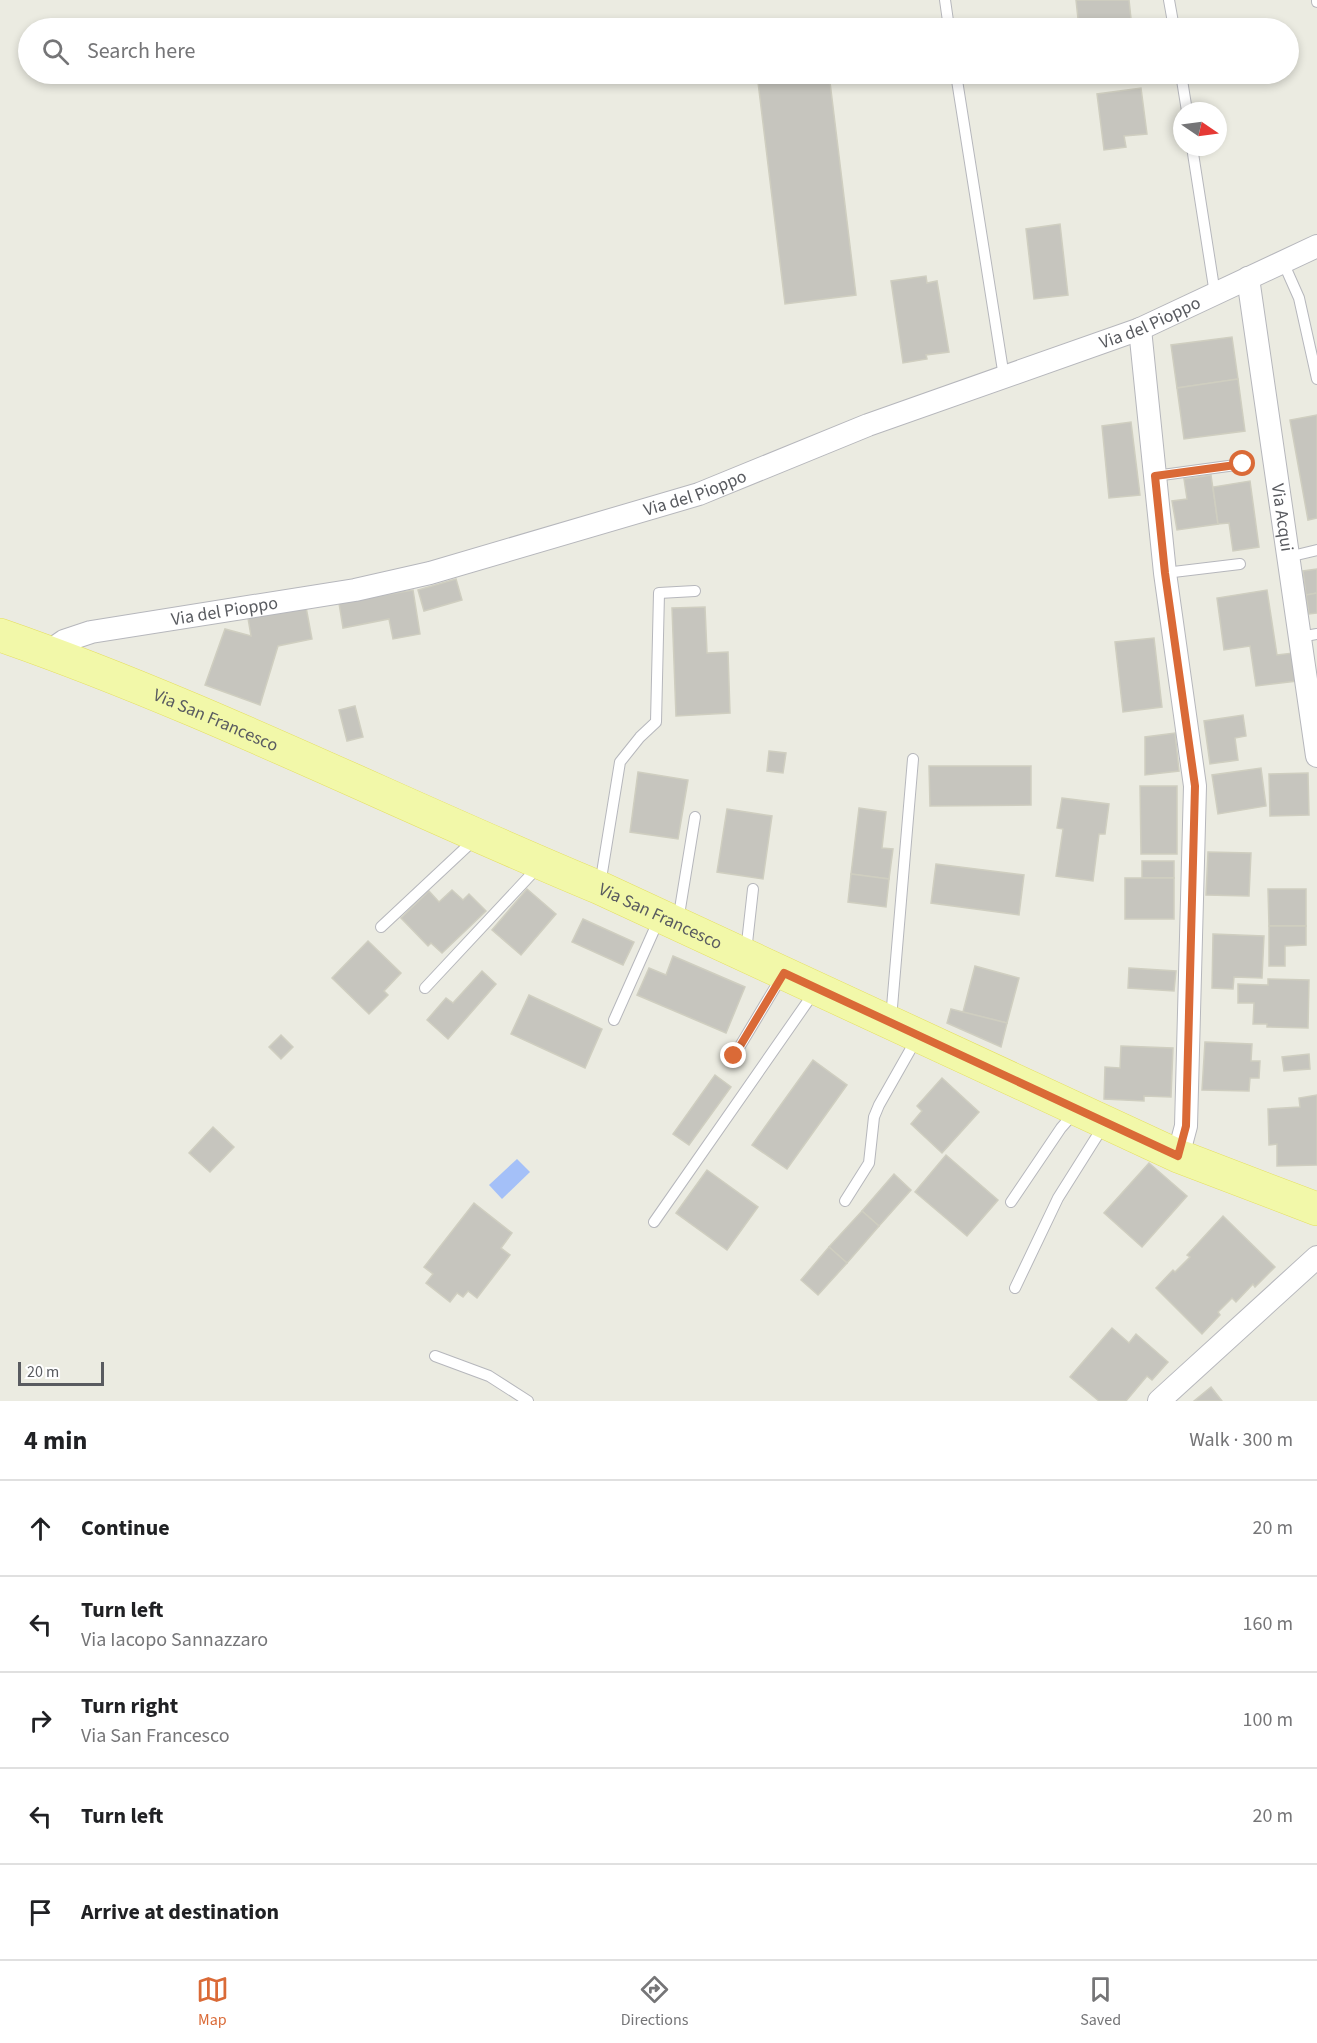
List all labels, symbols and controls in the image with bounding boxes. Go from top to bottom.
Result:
search box [18,18,1299,84]
icon: search [39,35,72,68]
text: Search here [87,35,195,67]
north arrow [1173,102,1227,156]
street label: Via del Pioppo [1096,290,1205,355]
route start [1229,450,1255,476]
street label: Via del Pioppo [641,464,751,523]
street label: Via Acqui [1265,482,1299,553]
street label: Via del Pioppo [169,590,280,632]
street label: Via San Francesco [149,683,282,758]
street label: Via San Francesco [594,877,726,956]
route end [720,1042,746,1068]
scale bar [18,1359,104,1386]
text: 20 m [27,1361,59,1383]
text: 4 min [24,1422,87,1459]
text: Walk · 300 m [1189,1426,1293,1454]
icon: ahead [24,1512,57,1545]
text: Continue [81,1512,170,1544]
text: 20 m [1253,1514,1293,1542]
text: Turn left [81,1594,163,1626]
icon: left [24,1608,57,1641]
text: 160 m [1243,1610,1293,1638]
text: Via Iacopo Sannazzaro [81,1626,268,1654]
text: Turn right [81,1690,178,1722]
icon: right [24,1704,57,1737]
text: 100 m [1243,1706,1293,1734]
text: Via San Francesco [81,1722,230,1750]
icon: left [24,1800,57,1833]
text: Turn left [81,1800,163,1832]
text: 20 m [1253,1802,1293,1830]
icon: arrive [24,1896,57,1929]
text: Arrive at destination [81,1896,279,1928]
tab: Map [196,1973,229,2031]
tab: Directions [621,1973,688,2031]
tab: Saved [1080,1973,1121,2031]

